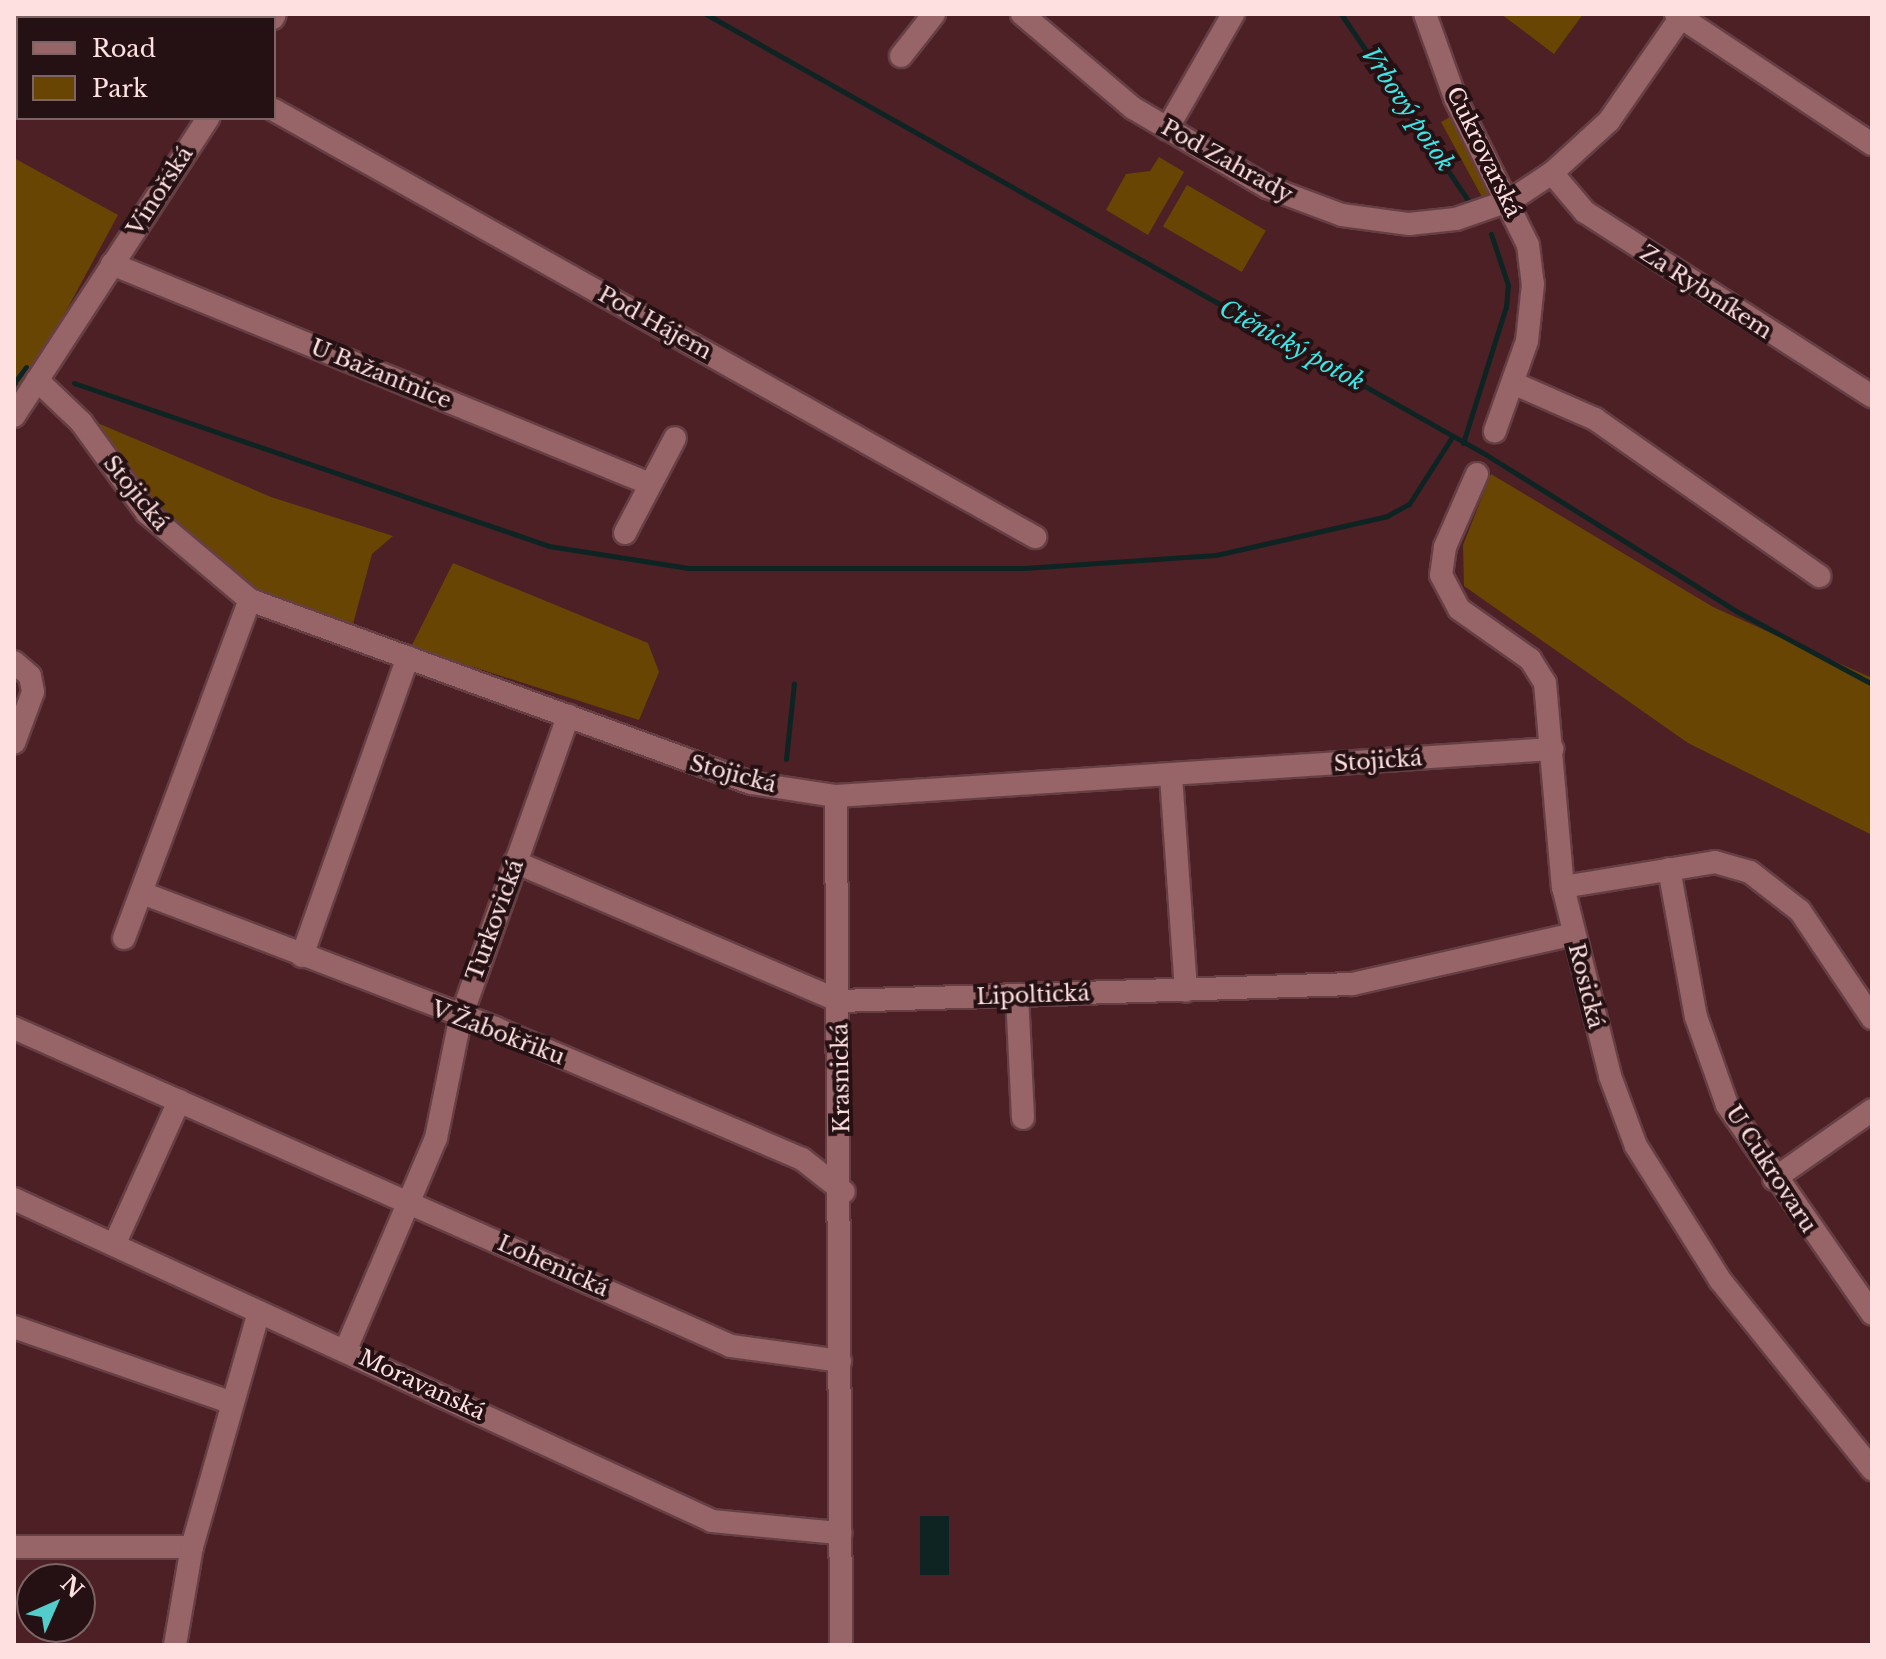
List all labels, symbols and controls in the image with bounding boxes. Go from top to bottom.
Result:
legend [16,16,276,120]
text: Road [92,34,156,63]
water label: Vrbový potok [1356,41,1460,177]
text: Park [92,74,148,103]
street label: Cukrovarská [1441,83,1527,221]
street label: Pod Zahrady [1157,114,1297,208]
street label: Vinořská [122,142,198,240]
street label: Za Rybníkem [1635,240,1777,344]
street label: Pod Hájem [594,281,716,365]
water label: Ctěnický potok [1214,293,1370,397]
street label: U Bažantnice [307,334,455,414]
street label: Stojická [98,450,174,536]
street label: Stojická [1333,745,1423,777]
street label: Stojická [687,750,779,798]
street label: Turkovická [461,856,529,984]
street label: Rosická [1563,941,1609,1031]
street label: Lipoltická [976,980,1090,1010]
street label: V Žabokřiku [427,995,569,1071]
street label: Krasnická [827,1023,855,1133]
street label: U Cukrovaru [1720,1101,1822,1237]
street label: Lohenická [494,1230,612,1302]
street label: Moravanská [355,1344,489,1426]
north arrow [16,1563,96,1643]
text: N [55,1570,89,1604]

